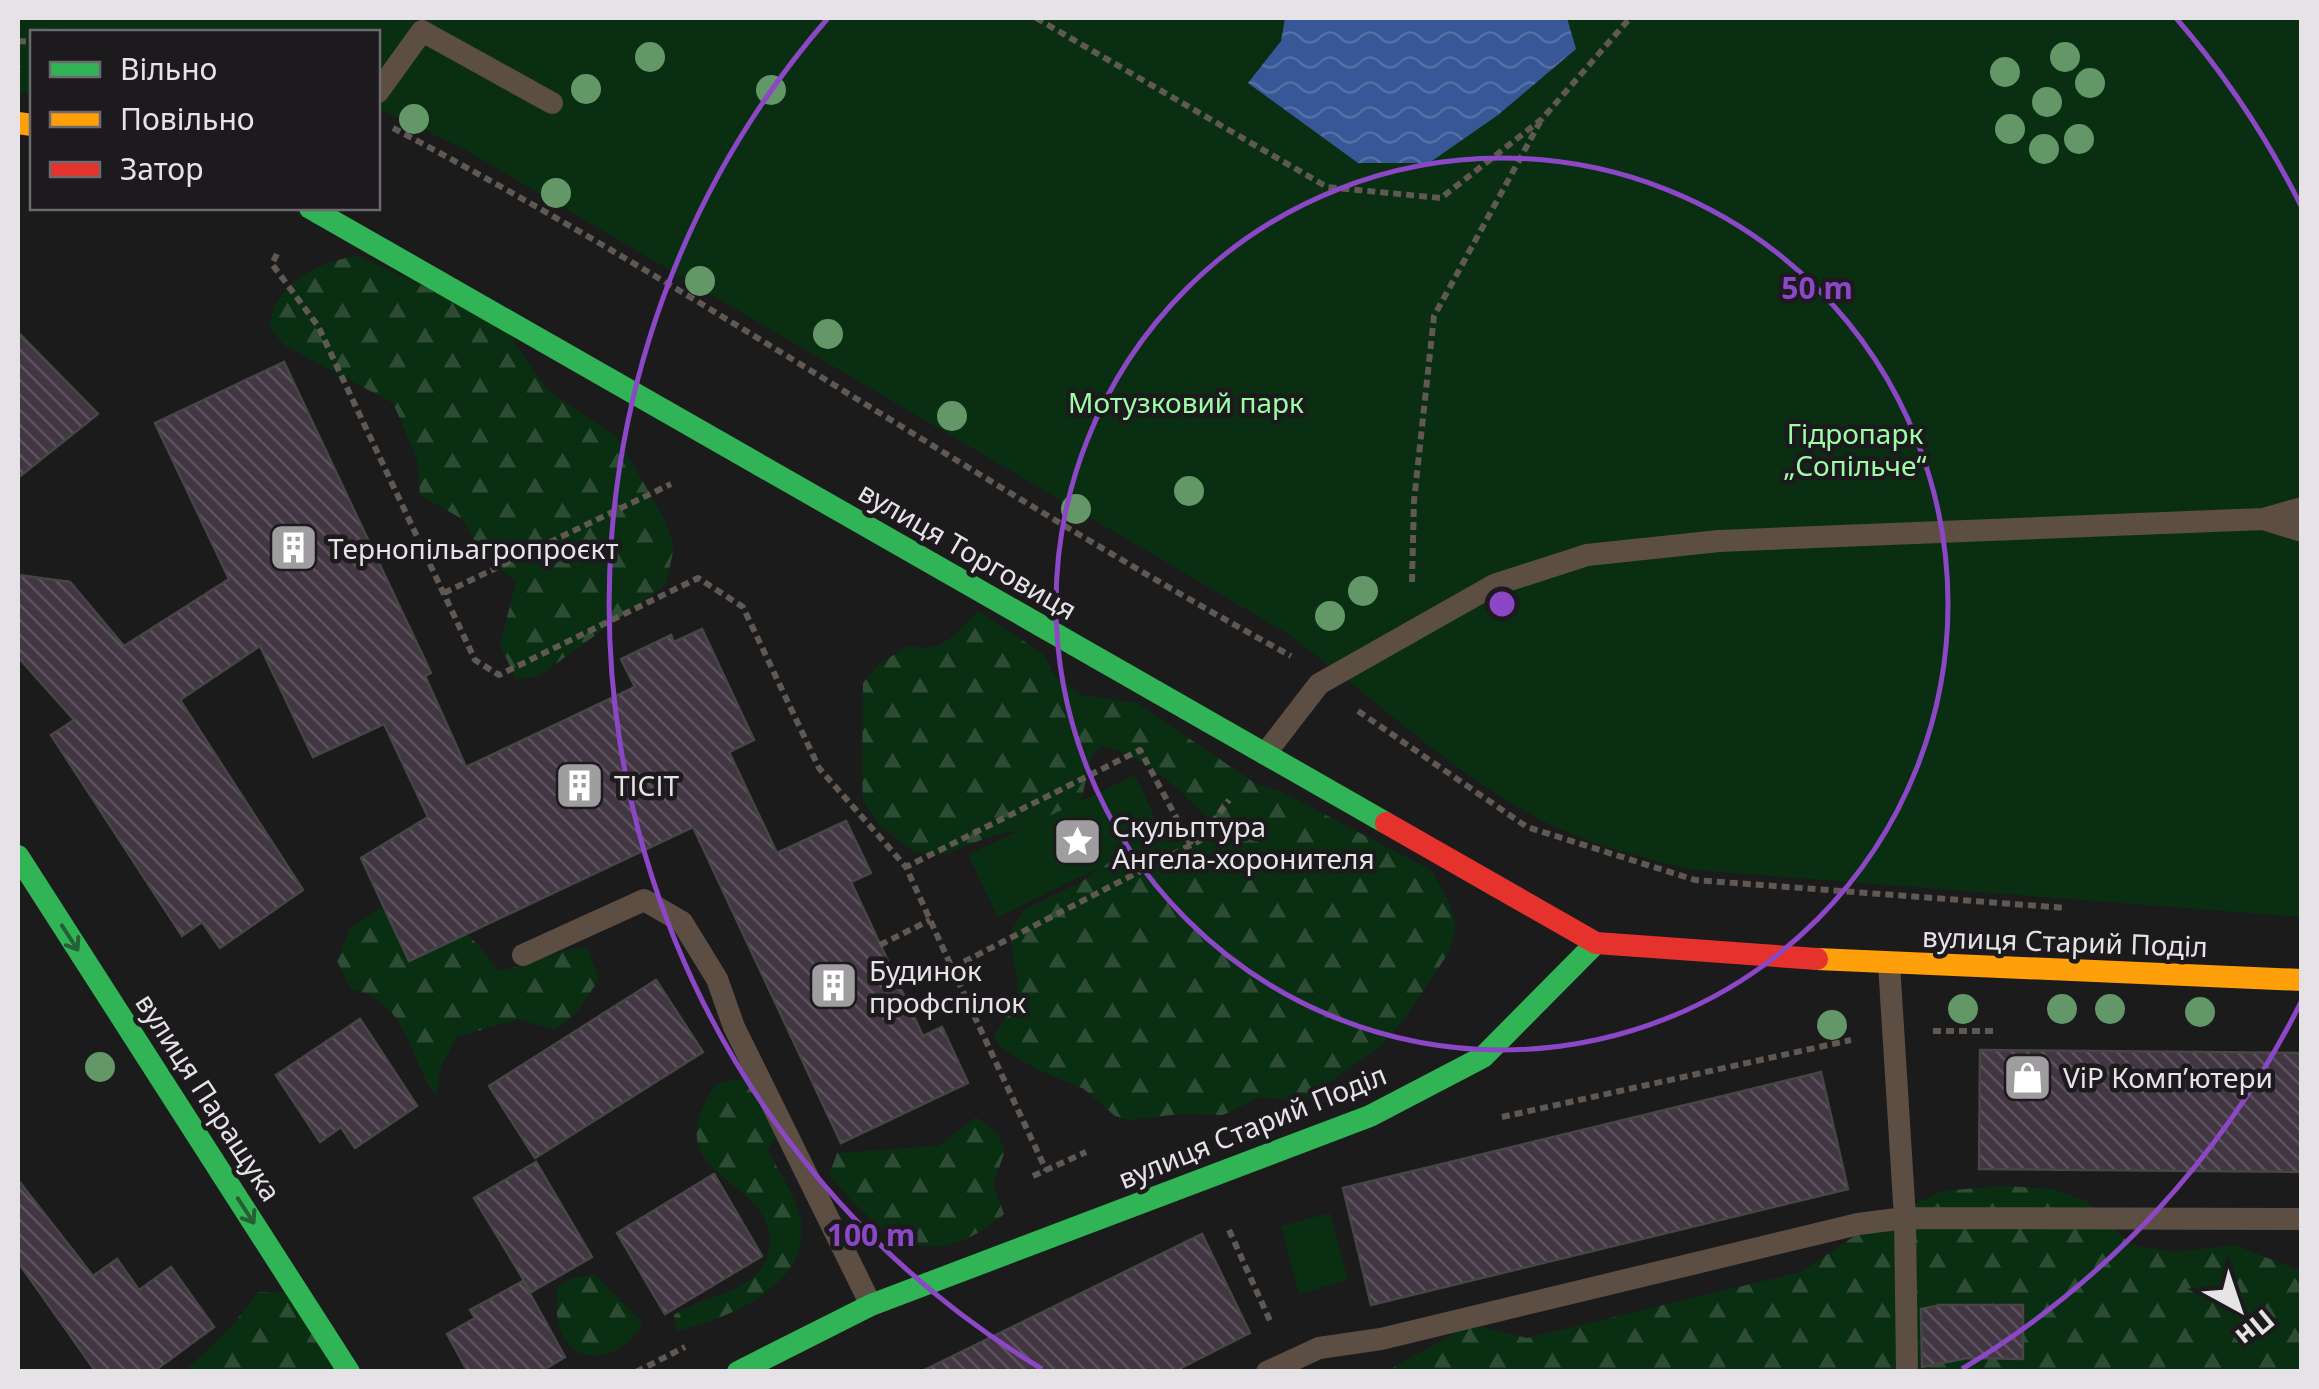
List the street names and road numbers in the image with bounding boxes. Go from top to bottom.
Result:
street label: вулиця Торговиця [852,472,1084,628]
street label: вулиця Старий Поділ [1921,917,2209,965]
street label: вулиця Паращука [128,986,290,1208]
street label: вулиця Старий Поділ [1112,1055,1392,1197]

